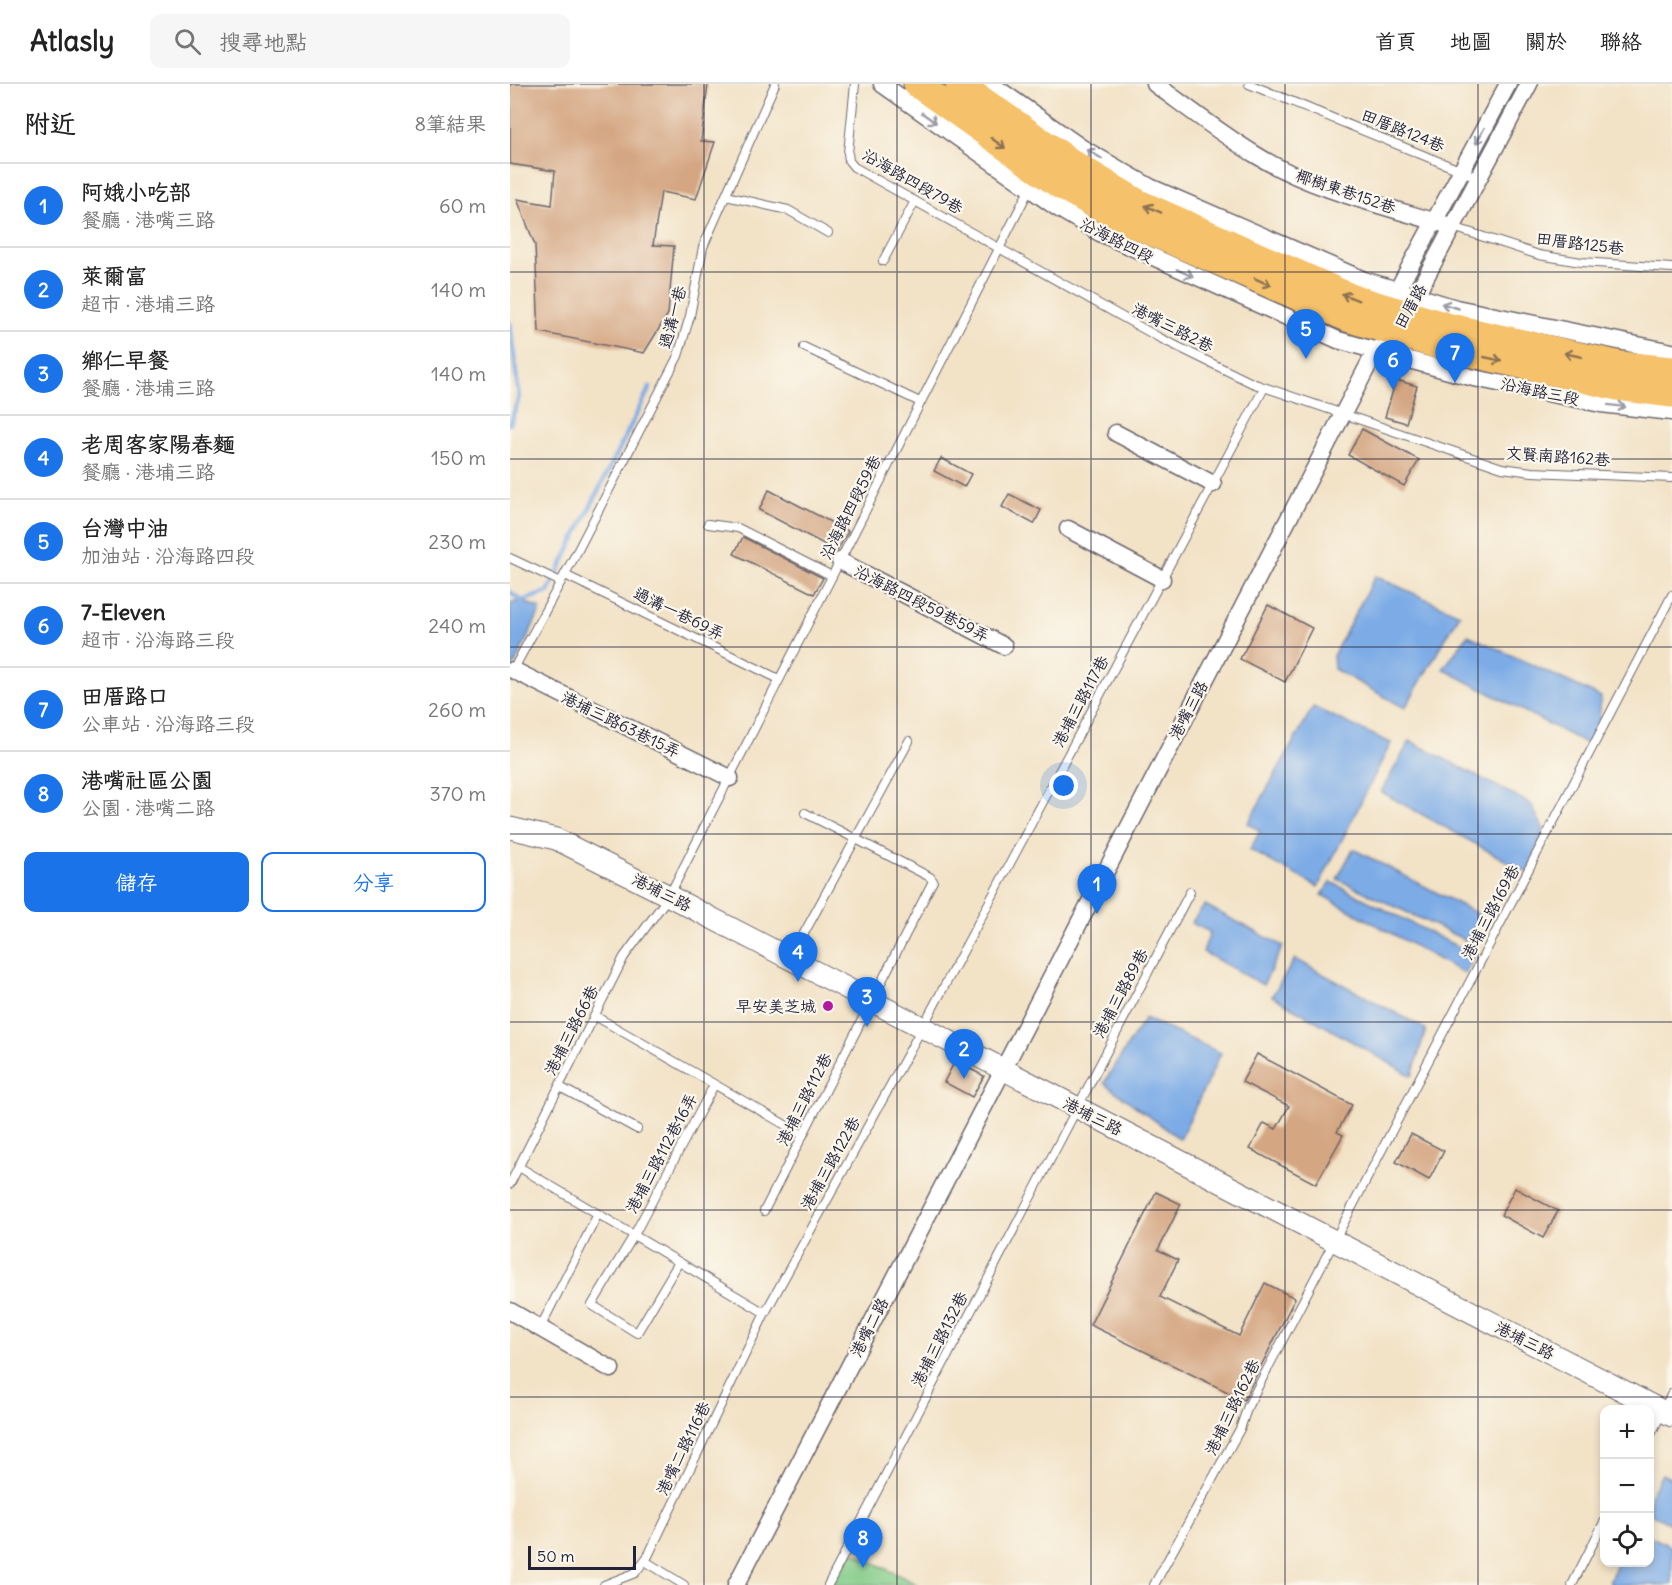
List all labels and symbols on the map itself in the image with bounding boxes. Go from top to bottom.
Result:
street label: 田厝路124巷 [1358,104,1448,156]
one-way arrow [921,112,937,124]
one-way arrow [1474,126,1485,144]
one-way arrow [990,136,1006,149]
street label: 沿海路四段79巷 [859,144,967,218]
one-way arrow [1086,148,1103,160]
street label: 椰樹東巷152巷 [1293,165,1399,217]
one-way arrow [1144,203,1163,214]
street label: 沿海路四段 [1077,213,1157,267]
street label: 田厝路125巷 [1535,228,1625,258]
one-way arrow [1176,267,1194,279]
one-way arrow [1254,277,1272,288]
street label: 田厝路 [1390,280,1430,332]
street label: 過溝一巷 [654,283,690,351]
one-way arrow [1342,290,1360,301]
street label: 港嘴三路2巷 [1129,298,1217,356]
one-way arrow [1441,300,1460,311]
pin: 5 [1286,310,1326,359]
pin: 7 [1436,334,1474,383]
pin: 6 [1374,340,1412,390]
one-way arrow [1564,348,1583,360]
one-way arrow [1483,353,1502,365]
street label: 沿海路三段 [1499,373,1581,409]
one-way arrow [1606,400,1626,411]
street label: 文賢南路162巷 [1505,442,1611,470]
street label: 沿海路四段59巷 [815,451,885,563]
street label: 沿海路四段59巷59弄 [851,560,993,646]
street label: 過溝一巷69弄 [630,582,728,644]
street label: 港埔三路117巷 [1048,652,1112,750]
street label: 港嘴三路 [1164,677,1212,743]
street label: 港埔三路63巷15弄 [558,687,684,761]
your location [1049,771,1078,800]
street label: 港埔三路169巷 [1457,861,1523,963]
pin: 1 [1078,864,1116,914]
street label: 港埔三路 [629,869,695,915]
pin: 4 [778,932,818,982]
street label: 港埔三路89巷 [1088,945,1152,1041]
pin: 3 [848,978,886,1027]
street label: 港埔三路66巷 [540,982,602,1078]
place label: 早安美芝城 [736,996,816,1016]
marker: 早安美芝城 [821,999,835,1013]
pin: 2 [944,1030,984,1079]
street label: 港埔三路112巷 [772,1049,836,1149]
street label: 港埔三路112巷16弄 [621,1090,701,1216]
street label: 港埔三路 [1060,1093,1126,1139]
street label: 港埔三路122巷 [796,1113,864,1213]
street label: 港埔三路132巷 [906,1288,972,1390]
street label: 港嘴二路 [846,1294,892,1360]
street label: 港埔三路 [1492,1317,1558,1363]
street label: 港埔三路162巷 [1200,1356,1264,1458]
street label: 港嘴二路116巷 [652,1398,714,1498]
pin: 8 [844,1518,882,1568]
scale bar [528,1543,636,1570]

